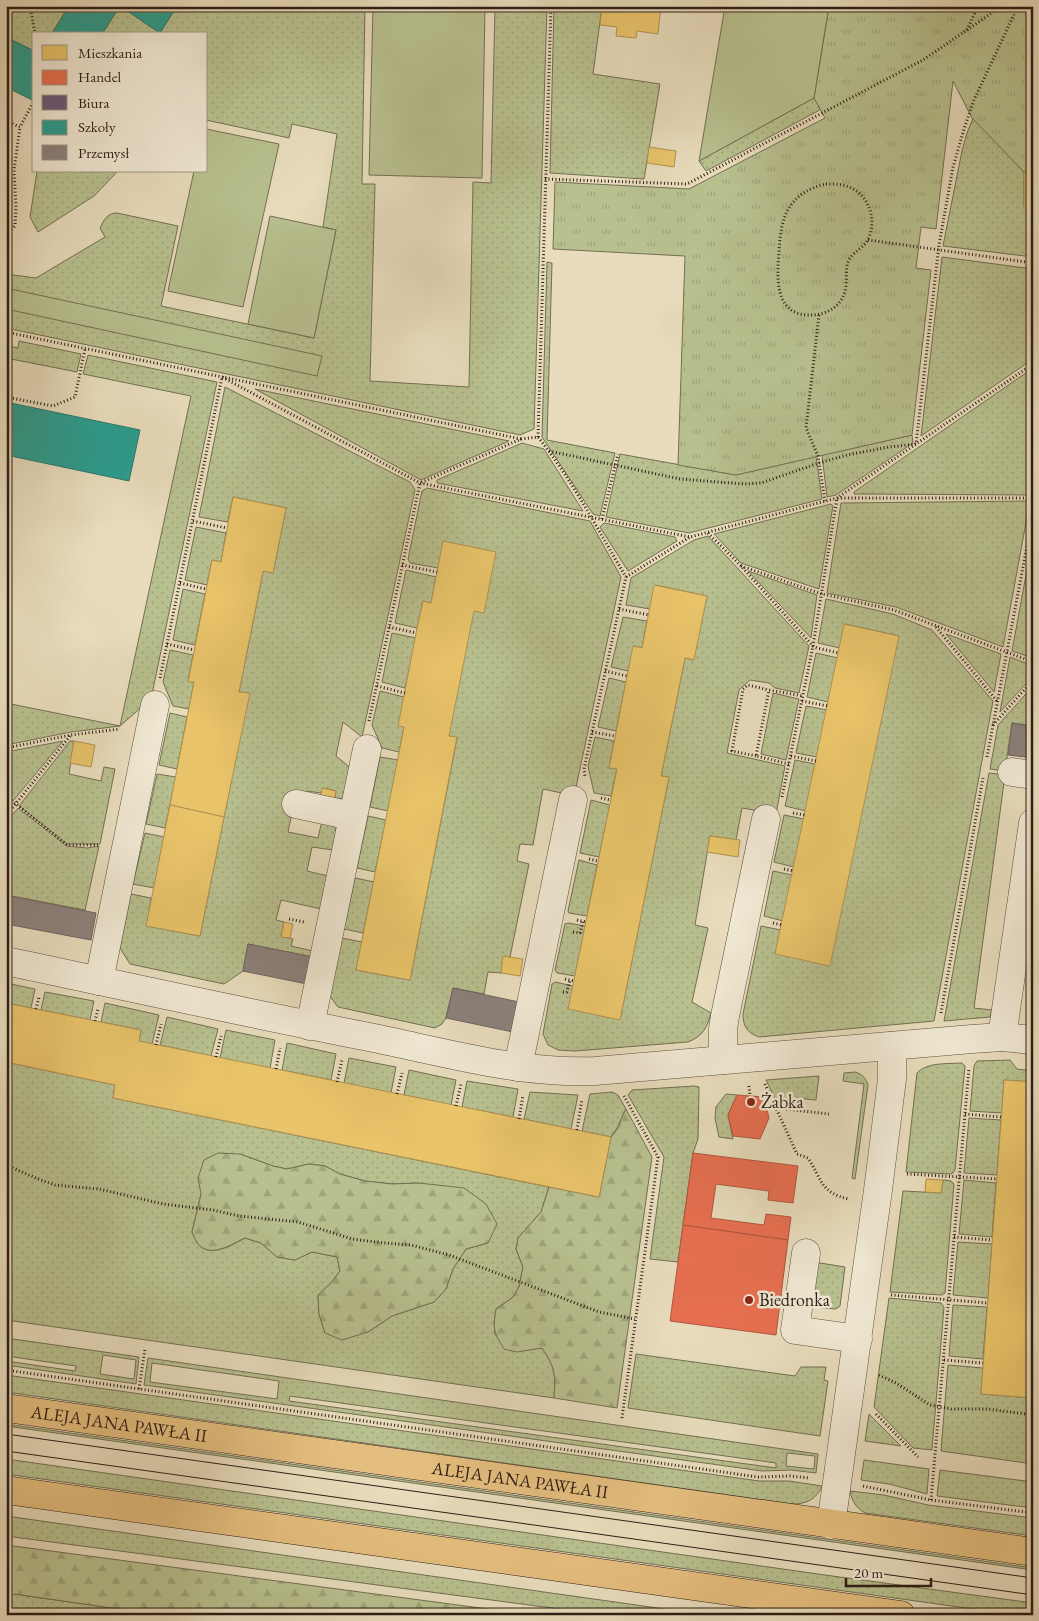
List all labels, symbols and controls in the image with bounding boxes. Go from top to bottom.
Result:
legend [32,32,208,172]
text: Mieszkania [78,43,142,62]
text: Handel [78,67,121,86]
text: Biura [78,93,109,112]
text: Szkoły [78,117,116,136]
text: Przemysł [78,143,129,162]
place label: Żabka [761,1090,804,1113]
marker: Żabka [745,1096,757,1108]
place label: Biedronka [759,1288,831,1311]
marker: Biedronka [743,1294,755,1306]
street label: ALEJA JANA PAWŁA II [28,1399,209,1447]
street label: ALEJA JANA PAWŁA II [429,1456,610,1503]
scale bar [846,1556,932,1588]
text: 20 m [854,1563,883,1582]

